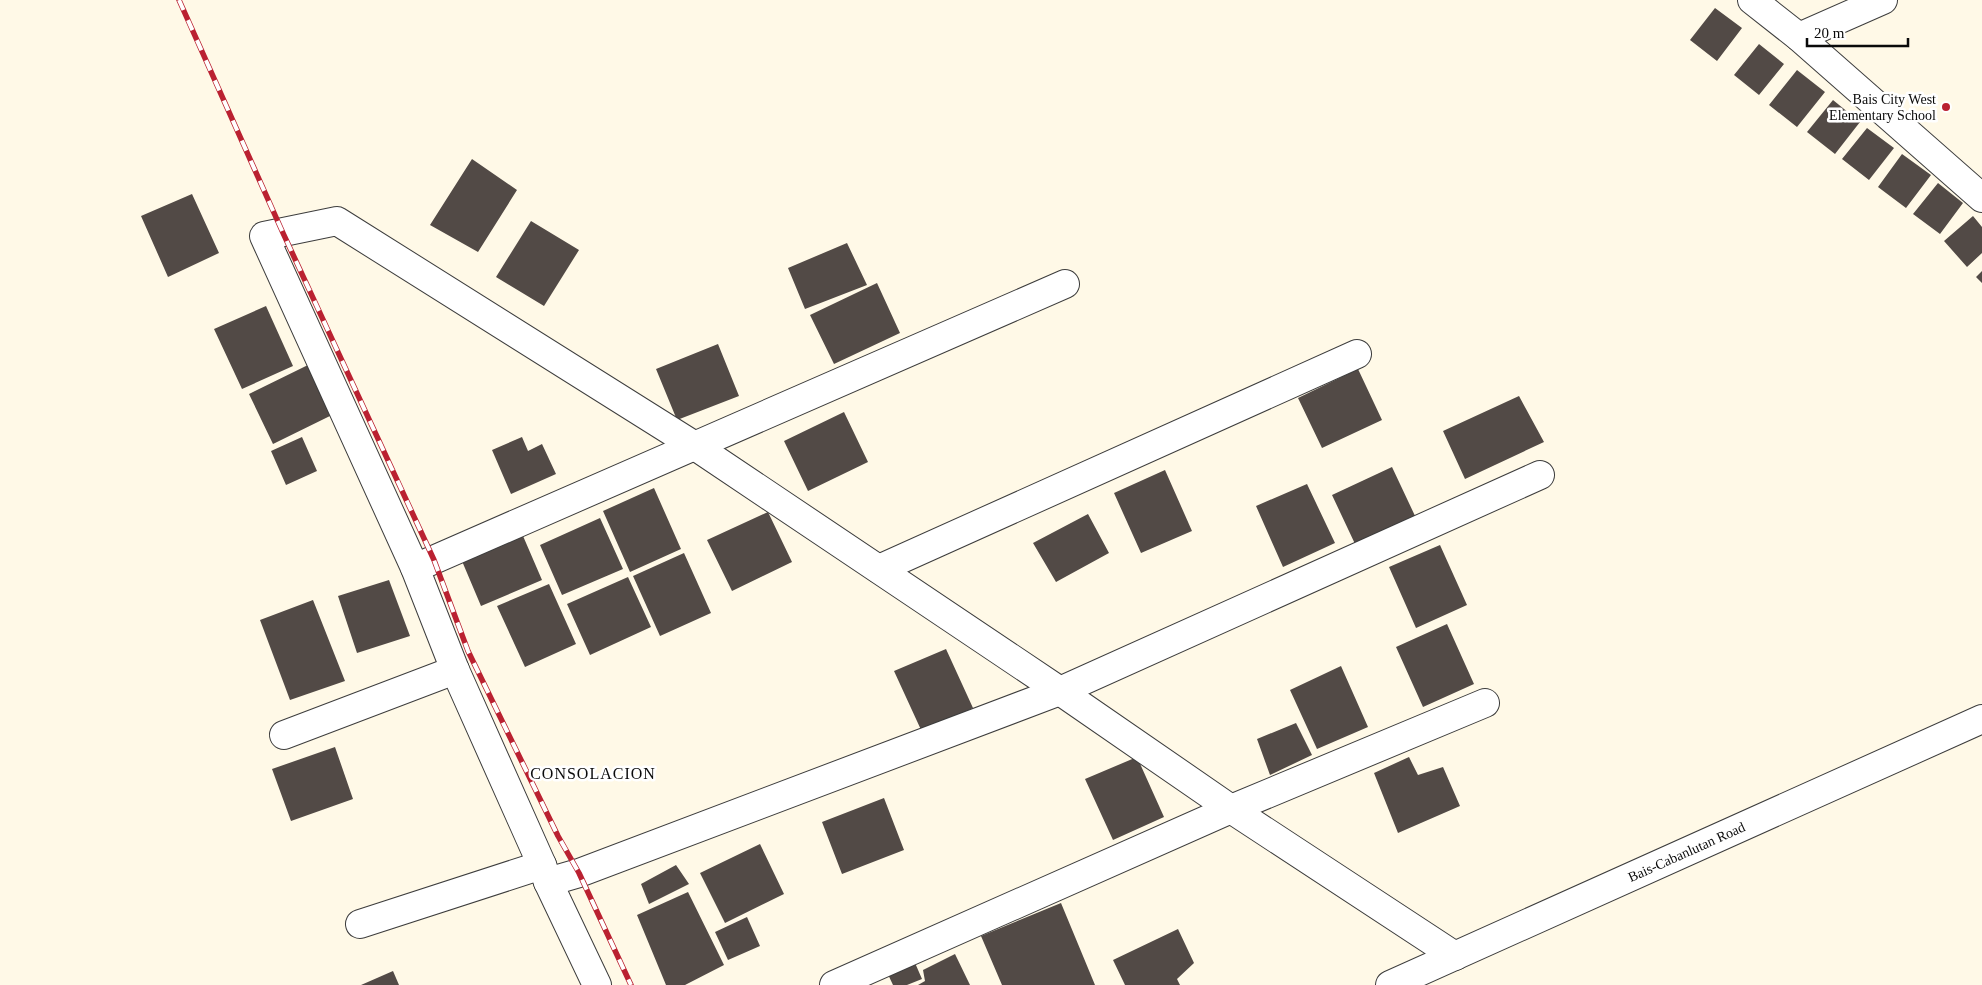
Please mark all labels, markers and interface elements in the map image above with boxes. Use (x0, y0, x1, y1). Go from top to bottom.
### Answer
scale bar (1807, 15, 1908, 47)
text: 20 m (1814, 25, 1845, 41)
place label: Bais City West Elementary School (1829, 92, 1936, 123)
marker: Bais City West Elementary School (1940, 101, 1952, 113)
district label: CONSOLACION (530, 765, 656, 782)
street label: Bais-Cabanlutan Road (1626, 820, 1747, 885)

